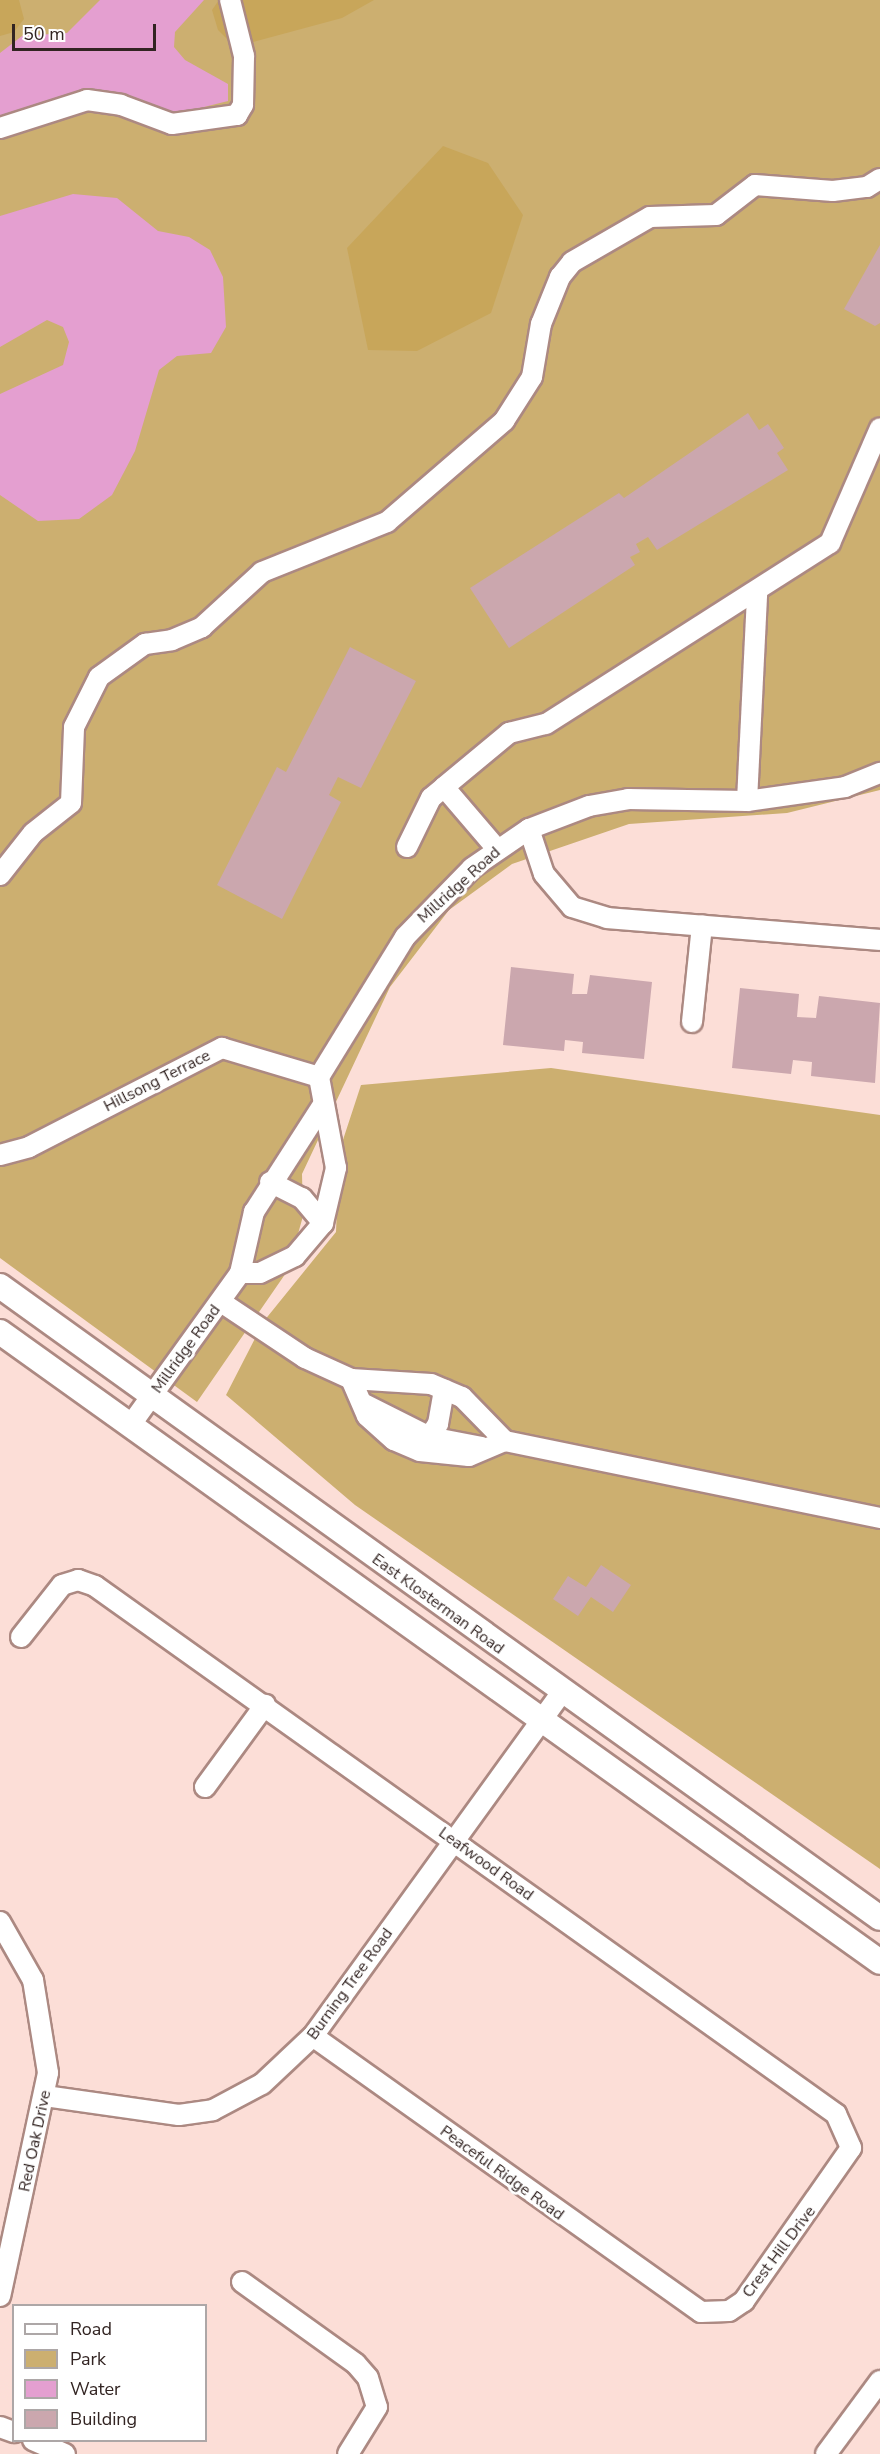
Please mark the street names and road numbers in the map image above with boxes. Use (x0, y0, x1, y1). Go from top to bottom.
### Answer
street label: Millridge Road (414, 843, 504, 927)
street label: Hillsong Terrace (101, 1046, 213, 1116)
street label: Millridge Road (147, 1301, 225, 1397)
street label: East Klosterman Road (368, 1550, 508, 1658)
street label: Leafwood Road (435, 1823, 537, 1905)
street label: Burning Tree Road (303, 1924, 397, 2044)
street label: Red Oak Drive (15, 2088, 55, 2194)
street label: Peaceful Ridge Road (436, 2122, 568, 2224)
street label: Crest Hill Drive (738, 2202, 820, 2302)

